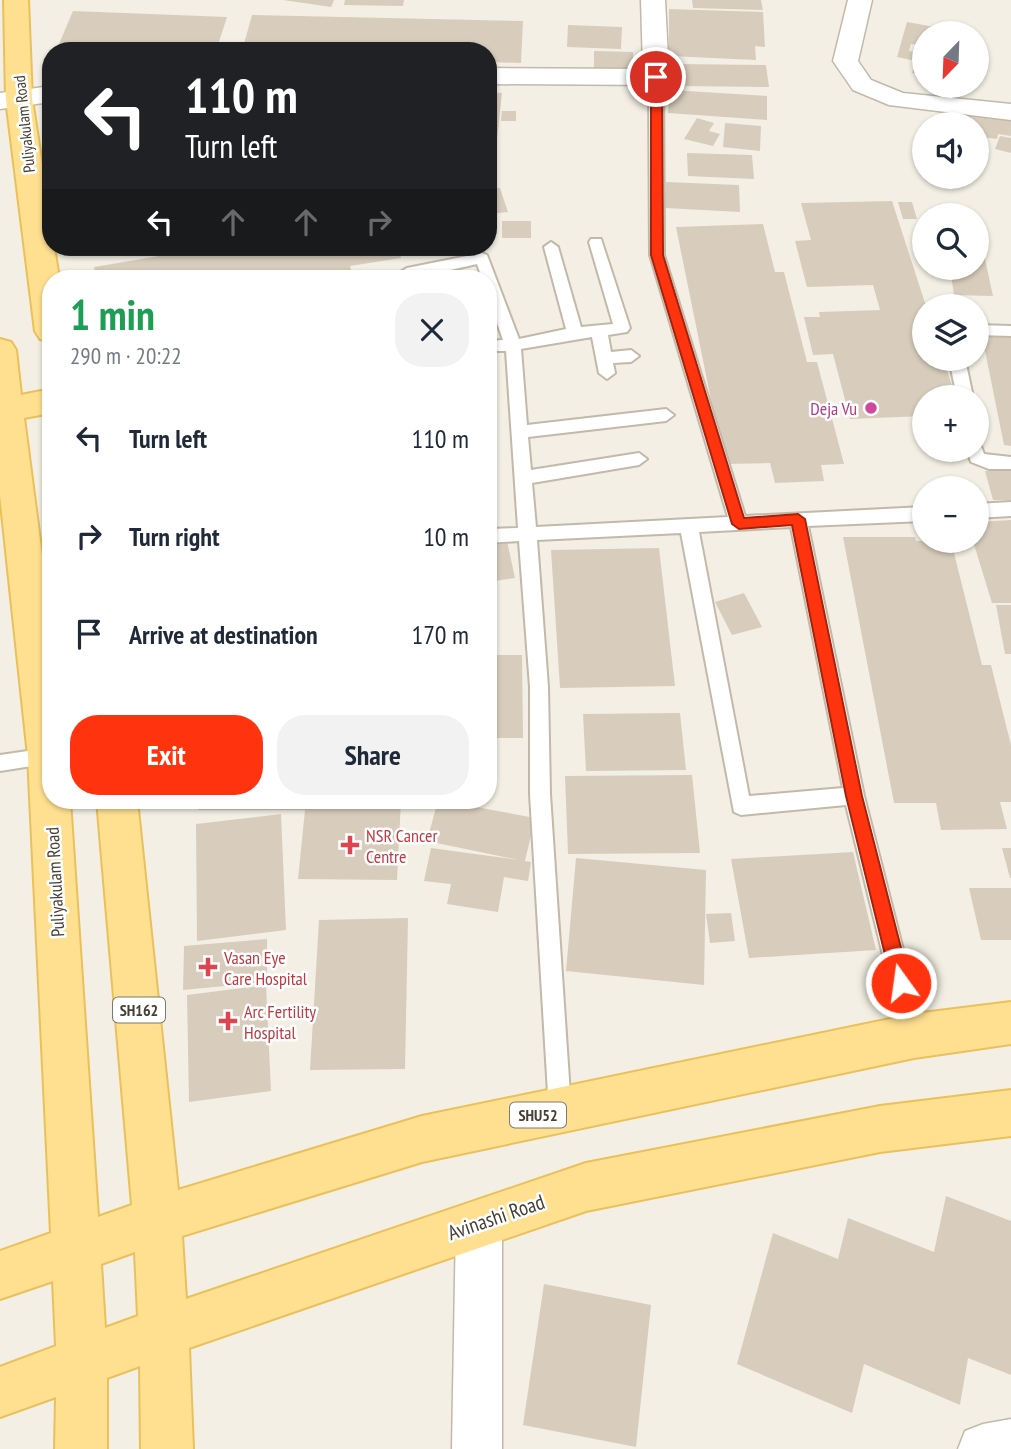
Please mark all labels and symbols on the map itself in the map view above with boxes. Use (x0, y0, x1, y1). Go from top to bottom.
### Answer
north arrow (912, 21, 989, 98)
pin (626, 47, 686, 107)
street label: Puliyakulam Road (9, 74, 39, 174)
place label: Deja Vu (810, 397, 857, 420)
marker: Deja Vu (863, 400, 879, 416)
place label: NSR Cancer Centre (366, 824, 437, 868)
street label: Puliyakulam Road (41, 826, 69, 938)
marker: NSR Cancer Centre (340, 835, 360, 855)
place label: Vasan Eye Care Hospital (223, 946, 308, 990)
position arrow (864, 946, 938, 1020)
marker: Vasan Eye Care Hospital (198, 957, 218, 977)
road number: SH162 (113, 998, 165, 1022)
place label: Arc Fertility Hospital (244, 1000, 316, 1044)
marker: Arc Fertility Hospital (218, 1011, 238, 1031)
road number: SHU52 (510, 1102, 566, 1128)
street label: Avinashi Road (444, 1188, 548, 1246)

